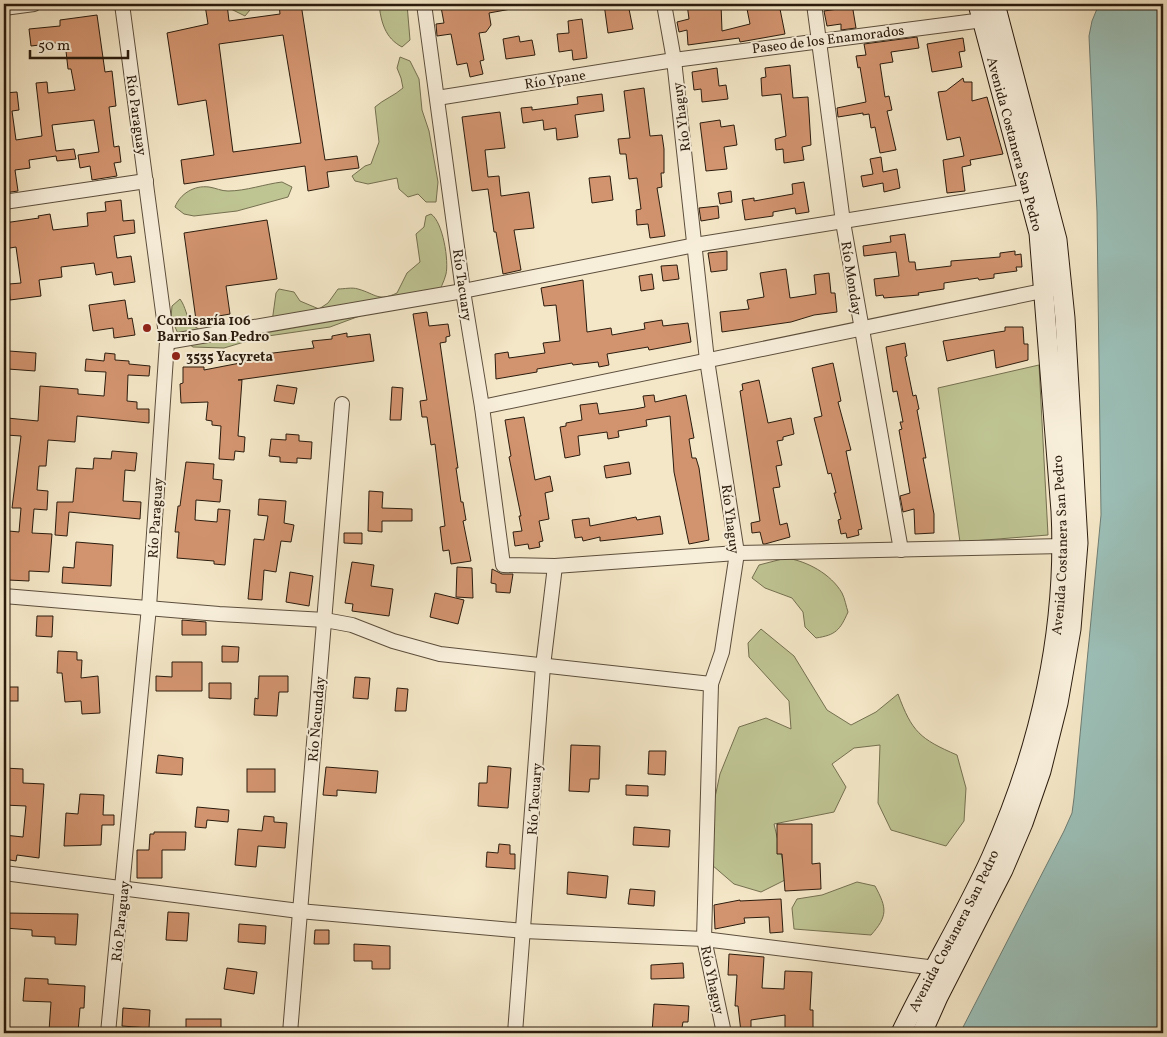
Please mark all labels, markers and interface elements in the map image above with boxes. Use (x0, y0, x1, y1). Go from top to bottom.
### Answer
street label: Paseo de los Enamorados (751, 22, 906, 59)
scale bar (30, 28, 128, 60)
text: 50 m (38, 36, 70, 57)
street label: Avenida Costanera San Pedro (981, 55, 1046, 234)
street label: Río Ypane (523, 66, 587, 95)
street label: Río Paraguay (120, 74, 151, 157)
street label: Río Yhaguy (669, 81, 696, 153)
street label: Río Monday (835, 240, 866, 317)
street label: Río Tacuary (447, 248, 476, 323)
place label: Comisaría 106 Barrio San Pedro (157, 312, 269, 347)
marker: Comisaría 106 Barrio San Pedro (141, 322, 153, 334)
place label: 3535 Yacyreta (186, 348, 273, 367)
marker: 3535 Yacyreta (170, 350, 182, 362)
street label: Avenida Costanera San Pedro (1048, 454, 1073, 636)
street label: Río Paraguay (144, 477, 169, 559)
street label: Río Yhaguy (716, 483, 743, 555)
street label: Río Ñacunday (304, 675, 331, 763)
street label: Río Tacuary (523, 762, 548, 836)
street label: Avenida Costanera San Pedro (905, 847, 1004, 1016)
street label: Río Paraguay (108, 879, 135, 963)
street label: Río Yhaguy (695, 944, 728, 1017)

